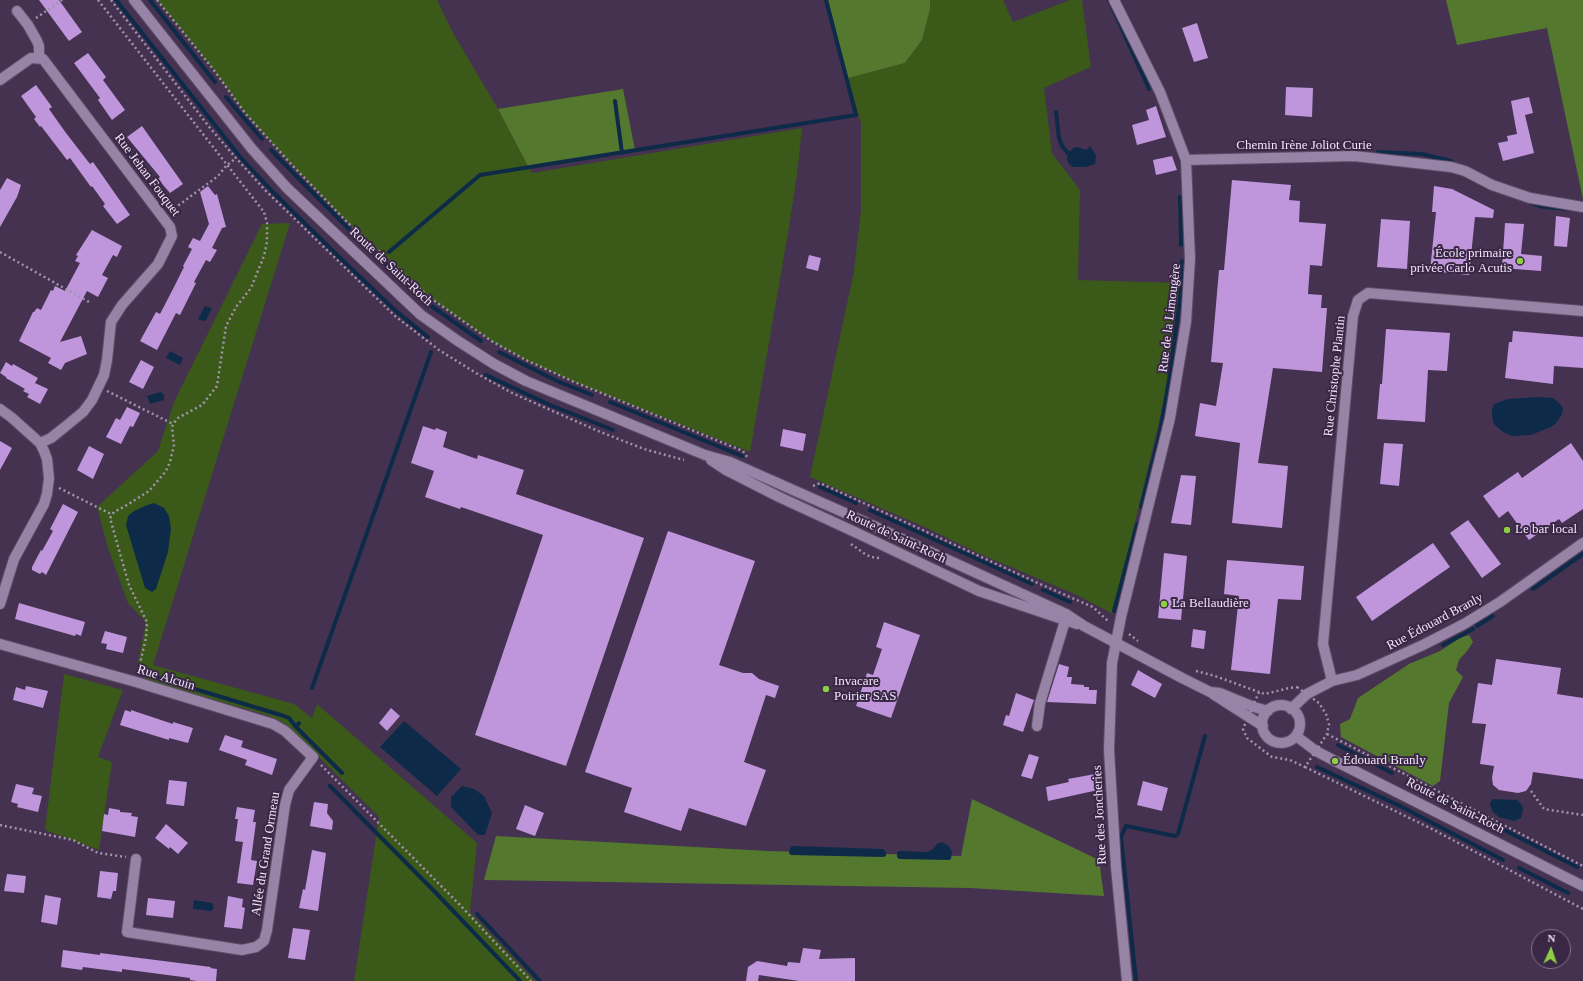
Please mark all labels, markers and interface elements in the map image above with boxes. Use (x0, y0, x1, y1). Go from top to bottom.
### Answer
street label: Rue Jehan Fouquet (111, 131, 183, 219)
street label: Chemin Irène Joliot Curie (1236, 138, 1372, 154)
street label: Route de Saint-Roch (346, 224, 436, 310)
place label: École primaire privée Carlo Acutis (1410, 246, 1512, 277)
marker: École primaire privée Carlo Acutis (1515, 256, 1525, 266)
street label: Rue de la Limougère (1156, 263, 1184, 373)
street label: Rue Christophe Plantin (1321, 315, 1349, 437)
street label: Route de Saint-Roch (844, 507, 948, 567)
place label: Le bar local (1515, 522, 1577, 538)
marker: Le bar local (1502, 525, 1512, 535)
street label: Rue Édouard Branly (1384, 590, 1486, 654)
place label: La Bellaudière (1172, 596, 1249, 612)
marker: La Bellaudière (1159, 599, 1169, 609)
street label: Rue Alcuin (135, 662, 197, 694)
place label: Invacare Poirier SAS (834, 674, 896, 705)
marker: Invacare Poirier SAS (821, 684, 831, 694)
place label: Édouard Branly (1343, 753, 1426, 769)
marker: Édouard Branly (1330, 756, 1340, 766)
street label: Rue des Joncheries (1090, 765, 1110, 865)
street label: Route de Saint-Roch (1403, 774, 1507, 838)
street label: Allée du Grand Ormeau (248, 791, 284, 917)
north arrow (1531, 929, 1571, 969)
text: N (1547, 932, 1556, 944)

